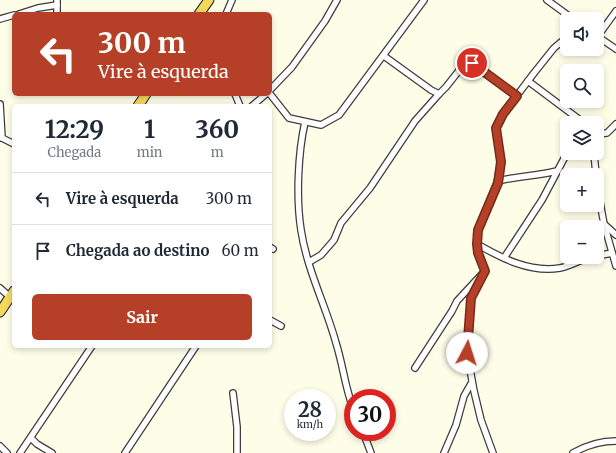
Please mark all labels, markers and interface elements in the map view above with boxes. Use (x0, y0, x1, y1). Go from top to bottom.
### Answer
map controls (560, 12, 604, 264)
button: sound (560, 12, 604, 56)
text: 300 m (98, 25, 186, 61)
icon: left (32, 28, 84, 80)
pin (455, 46, 489, 80)
icon: arrive (461, 52, 483, 74)
text: Vire à esquerda (98, 60, 229, 83)
button: search (560, 64, 604, 108)
text: 12:29 (45, 114, 104, 145)
text: 1 (144, 114, 155, 145)
text: 360 (195, 114, 239, 145)
button: layers (560, 116, 604, 160)
text: Chegada (48, 144, 101, 161)
text: min (137, 144, 163, 161)
text: m (211, 144, 224, 161)
button: + (560, 168, 604, 212)
icon: left (32, 188, 54, 210)
text: Vire à esquerda (66, 189, 179, 208)
text: 300 m (206, 189, 252, 208)
button: − (560, 220, 604, 264)
icon: arrive (32, 240, 54, 262)
text: Chegada ao destino (66, 241, 209, 260)
text: 60 m (221, 241, 259, 260)
button: Sair (32, 294, 252, 340)
position arrow (446, 332, 488, 374)
speed limit sign: 30 (344, 389, 396, 441)
text: 28 (298, 397, 322, 422)
text: km/h (297, 418, 323, 431)

